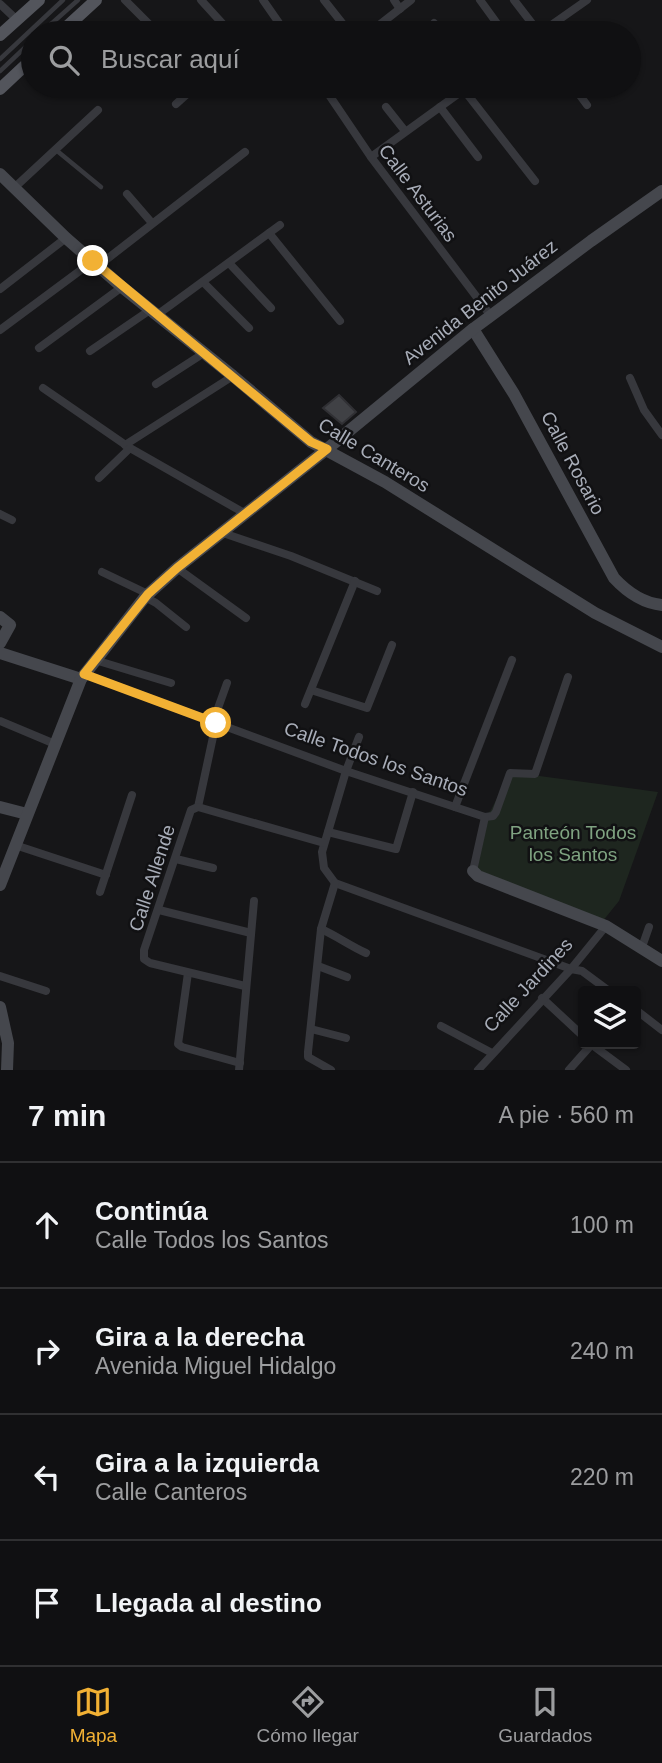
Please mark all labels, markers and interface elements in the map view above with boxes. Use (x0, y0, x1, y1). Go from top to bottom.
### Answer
search box (21, 21, 641, 98)
icon: search (45, 41, 83, 79)
text: Buscar aquí (101, 44, 240, 74)
street label: Calle Asturias (375, 140, 461, 246)
street label: Avenida Benito Juárez (399, 235, 561, 369)
route end (77, 245, 108, 276)
street label: Calle Rosario (537, 408, 609, 518)
street label: Calle Canteros (315, 414, 433, 496)
route start (200, 707, 231, 738)
street label: Calle Todos los Santos (281, 718, 471, 800)
street label: Calle Allende (125, 822, 179, 934)
park label: Panteón Todos los Santos (510, 822, 636, 865)
street label: Calle Jardines (479, 934, 577, 1036)
map controls (578, 986, 641, 1049)
button: layers (578, 986, 641, 1049)
text: 7 min (28, 1099, 106, 1132)
text: A pie · 560 m (498, 1102, 634, 1128)
text: Continúa (95, 1196, 208, 1226)
icon: ahead (28, 1206, 66, 1244)
text: 100 m (570, 1212, 634, 1238)
text: Calle Todos los Santos (95, 1227, 329, 1253)
text: Gira a la derecha (95, 1322, 305, 1352)
icon: right (28, 1332, 66, 1370)
text: 240 m (570, 1338, 634, 1364)
text: Avenida Miguel Hidalgo (95, 1353, 336, 1379)
text: Gira a la izquierda (95, 1448, 319, 1478)
icon: left (28, 1458, 66, 1496)
text: 220 m (570, 1464, 634, 1490)
text: Calle Canteros (95, 1479, 247, 1505)
icon: arrive (28, 1584, 66, 1622)
text: Llegada al destino (95, 1588, 322, 1618)
tab: Mapa (70, 1683, 117, 1747)
tab: Cómo llegar (257, 1683, 359, 1747)
tab: Guardados (498, 1683, 592, 1747)

